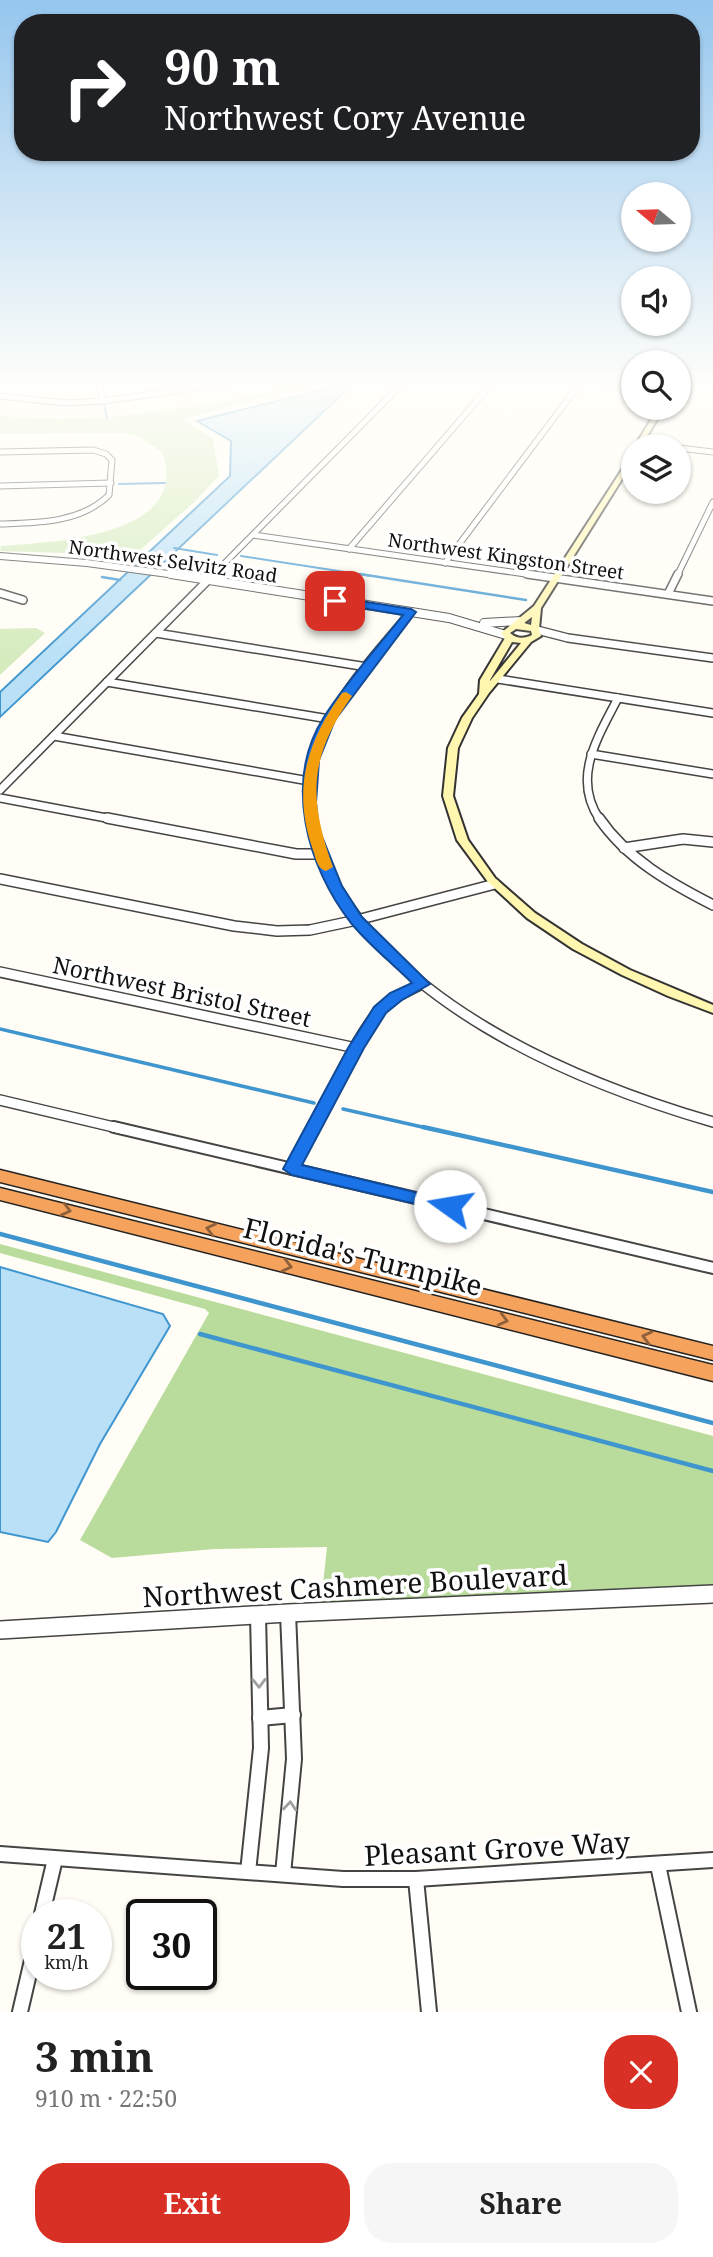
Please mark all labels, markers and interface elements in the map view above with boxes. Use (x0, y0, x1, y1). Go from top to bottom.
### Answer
text: 90 m (164, 33, 280, 99)
icon: right (49, 42, 140, 133)
text: Northwest Cory Avenue (164, 96, 526, 139)
north arrow (621, 182, 691, 252)
map controls (621, 182, 691, 504)
button: sound (621, 266, 691, 336)
button: search (621, 350, 691, 420)
button: layers (621, 434, 691, 504)
street label: Northwest Kingston Street (386, 527, 626, 585)
street label: Northwest Selvitz Road (67, 533, 279, 589)
pin (305, 571, 365, 631)
icon: arrive (316, 582, 354, 620)
street label: Northwest Bristol Street (50, 948, 314, 1034)
position arrow (413, 1169, 487, 1243)
one-way arrow (60, 1202, 72, 1216)
street label: Florida's Turnpike (240, 1208, 486, 1304)
one-way arrow (206, 1223, 218, 1237)
one-way arrow (281, 1258, 293, 1272)
one-way arrow (497, 1312, 509, 1326)
one-way arrow (641, 1331, 653, 1345)
street label: Northwest Cashmere Boulevard (141, 1555, 569, 1615)
one-way arrow (252, 1678, 267, 1689)
one-way arrow (282, 1801, 297, 1812)
street label: Pleasant Grove Way (363, 1822, 631, 1874)
speed limit sign: 30 (126, 1899, 217, 1990)
text: 21 (47, 1912, 86, 1959)
text: km/h (44, 1950, 89, 1974)
text: 3 min (35, 2027, 154, 2084)
button: close (604, 2035, 678, 2109)
text: 910 m · 22:50 (35, 2082, 177, 2114)
button: Exit (35, 2163, 350, 2243)
button: Share (364, 2163, 678, 2243)

